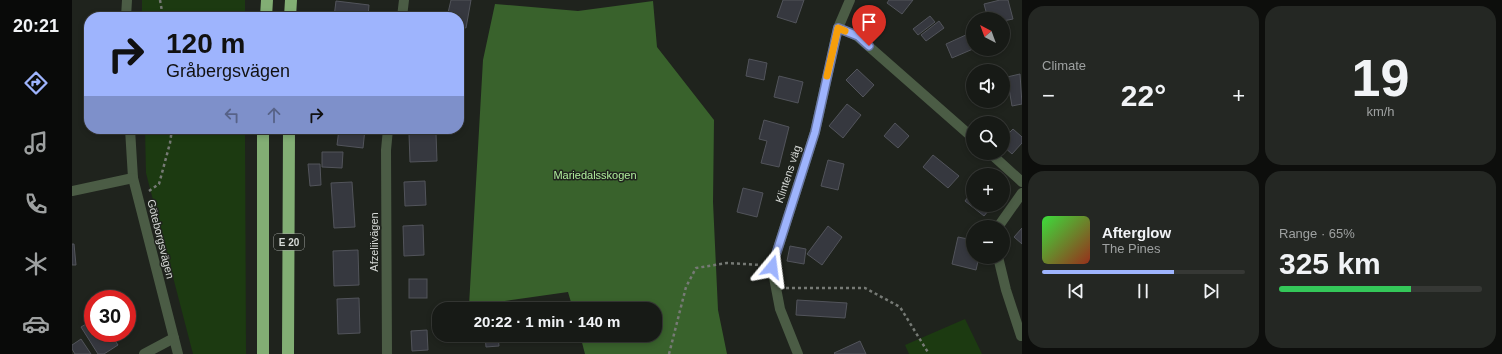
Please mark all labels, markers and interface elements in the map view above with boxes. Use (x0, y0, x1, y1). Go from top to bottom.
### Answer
pin (852, 5, 886, 46)
icon: arrive (858, 11, 880, 33)
north arrow (966, 12, 1010, 56)
map controls (966, 12, 1010, 264)
text: 20:21 (13, 16, 59, 36)
icon: right (100, 28, 152, 80)
text: 120 m (166, 28, 245, 59)
text: 19 (1352, 49, 1409, 107)
text: Climate (1042, 58, 1086, 73)
text: Gråbergsvägen (166, 61, 290, 81)
button: sound (966, 64, 1010, 108)
icon: directions (22, 69, 50, 97)
text: 22° (1121, 79, 1166, 112)
text: − (1042, 83, 1055, 108)
text: + (1232, 83, 1245, 108)
icon: left (221, 104, 243, 126)
icon: ahead (263, 104, 285, 126)
icon: right (305, 104, 327, 126)
text: km/h (1366, 104, 1395, 119)
button: search (966, 116, 1010, 160)
icon: music (22, 129, 50, 157)
street label: Klintens väg (773, 144, 803, 204)
button: + (966, 168, 1010, 212)
park label: Mariedalsskogen (553, 169, 637, 181)
icon: phone (22, 190, 50, 218)
street label: Göteborgsvägen (145, 198, 177, 280)
street label: Afzeliivägen (368, 212, 380, 272)
button: − (966, 220, 1010, 264)
text: Afterglow (1102, 224, 1171, 241)
text: Range · 65% (1279, 226, 1355, 241)
road number: E 20 (274, 234, 304, 250)
text: The Pines (1102, 241, 1161, 256)
position arrow (751, 246, 793, 288)
text: 325 km (1279, 247, 1381, 280)
icon: climate (22, 250, 50, 278)
icon: previous (1065, 280, 1087, 302)
icon: pause (1132, 280, 1154, 302)
icon: next (1200, 280, 1222, 302)
speed limit sign: 30 (84, 290, 136, 342)
icon: car (22, 310, 50, 338)
text: 20:22 · 1 min · 140 m (474, 313, 620, 330)

